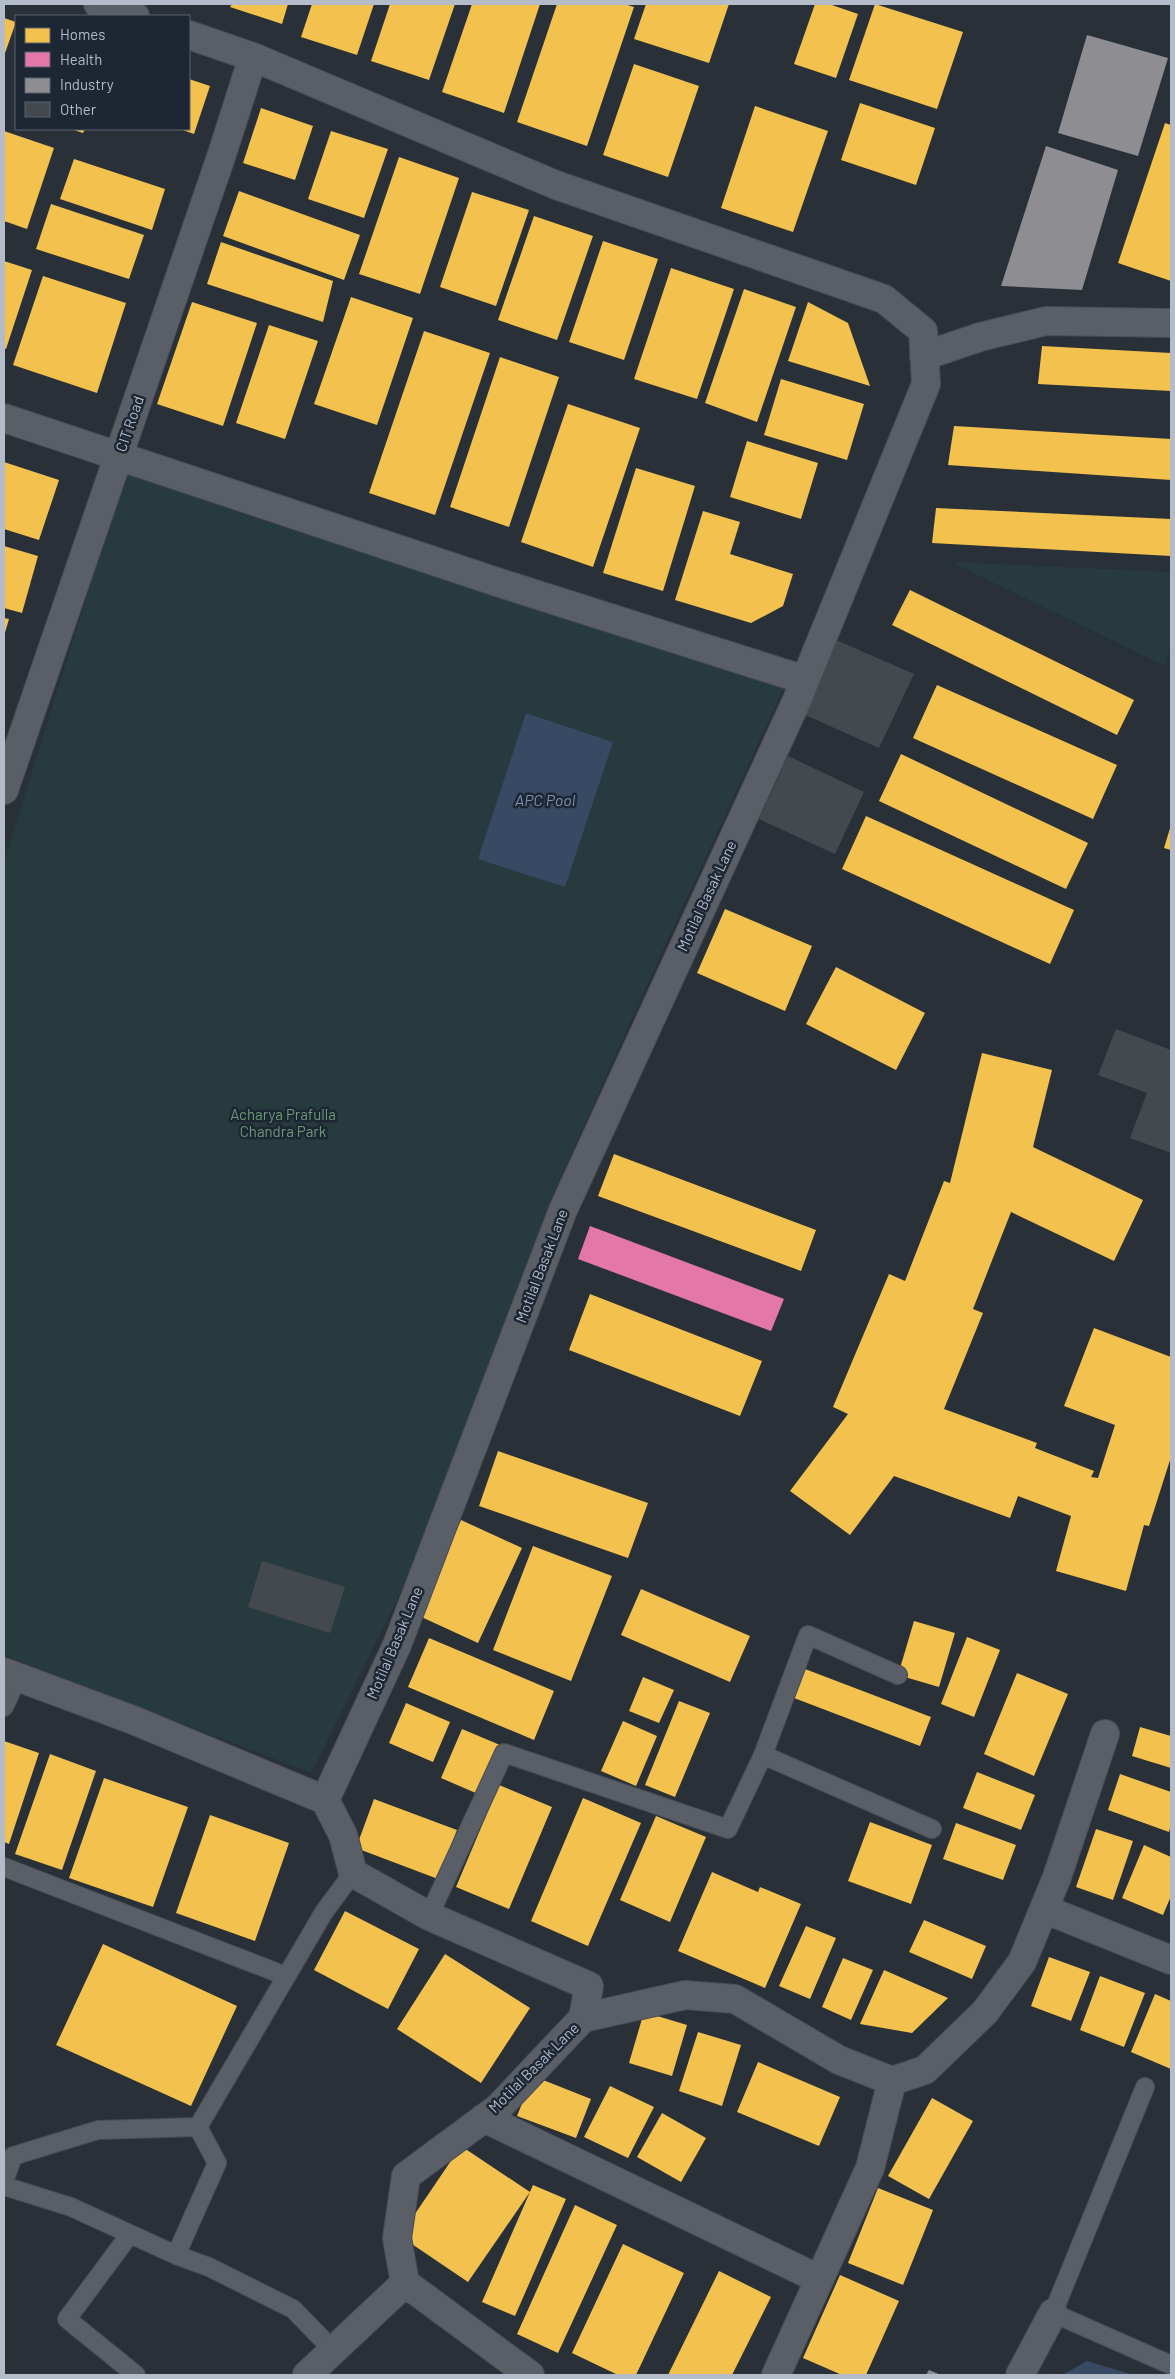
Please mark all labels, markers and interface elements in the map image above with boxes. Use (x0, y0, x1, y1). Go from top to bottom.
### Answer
legend (15, 15, 190, 130)
text: Homes (60, 25, 105, 43)
text: Health (60, 50, 102, 68)
text: Industry (60, 75, 114, 93)
text: Other (60, 100, 97, 118)
street label: CIT Road (111, 393, 147, 454)
water label: APC Pool (515, 790, 576, 809)
street label: Motilal Basak Lane (673, 837, 740, 954)
park label: Acharya Prafulla Chandra Park (230, 1105, 336, 1140)
street label: Motilal Basak Lane (511, 1206, 571, 1325)
street label: Motilal Basak Lane (362, 1584, 426, 1701)
street label: Motilal Basak Lane (484, 2018, 582, 2116)

